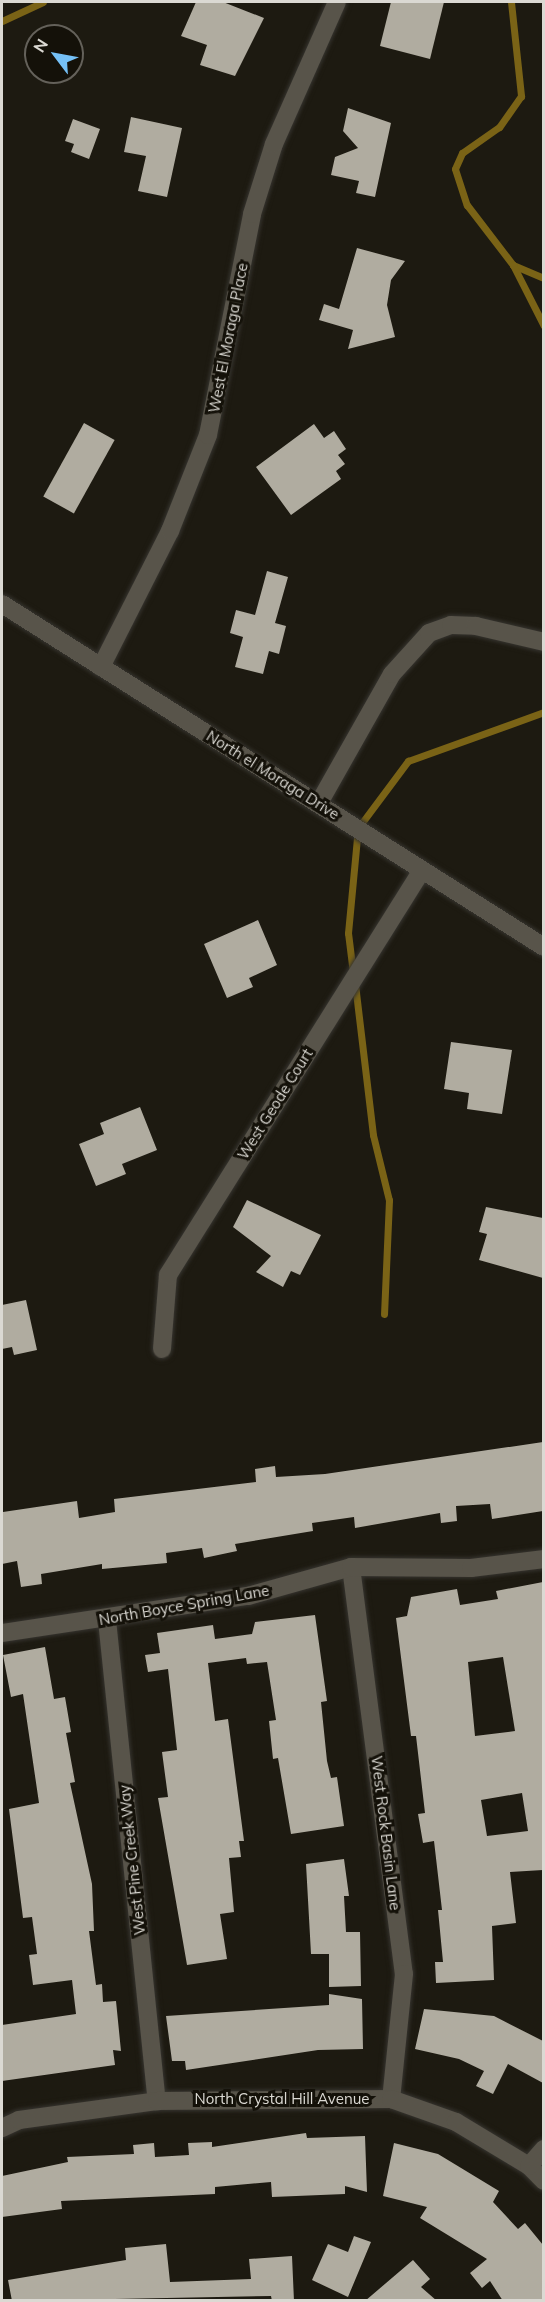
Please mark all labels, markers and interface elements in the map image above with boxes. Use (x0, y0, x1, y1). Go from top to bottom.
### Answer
north arrow (24, 24, 84, 84)
text: N (29, 35, 52, 56)
street label: West El Moraga Place (205, 262, 251, 414)
street label: North el Moraga Drive (203, 727, 343, 823)
street label: West Geode Court (234, 1045, 316, 1163)
street label: North Boyce Spring Lane (97, 1581, 271, 1629)
street label: West Rock Basin Lane (368, 1755, 404, 1911)
street label: West Pine Creek Way (115, 1784, 149, 1936)
street label: North Crystal Hill Avenue (195, 2090, 369, 2108)

